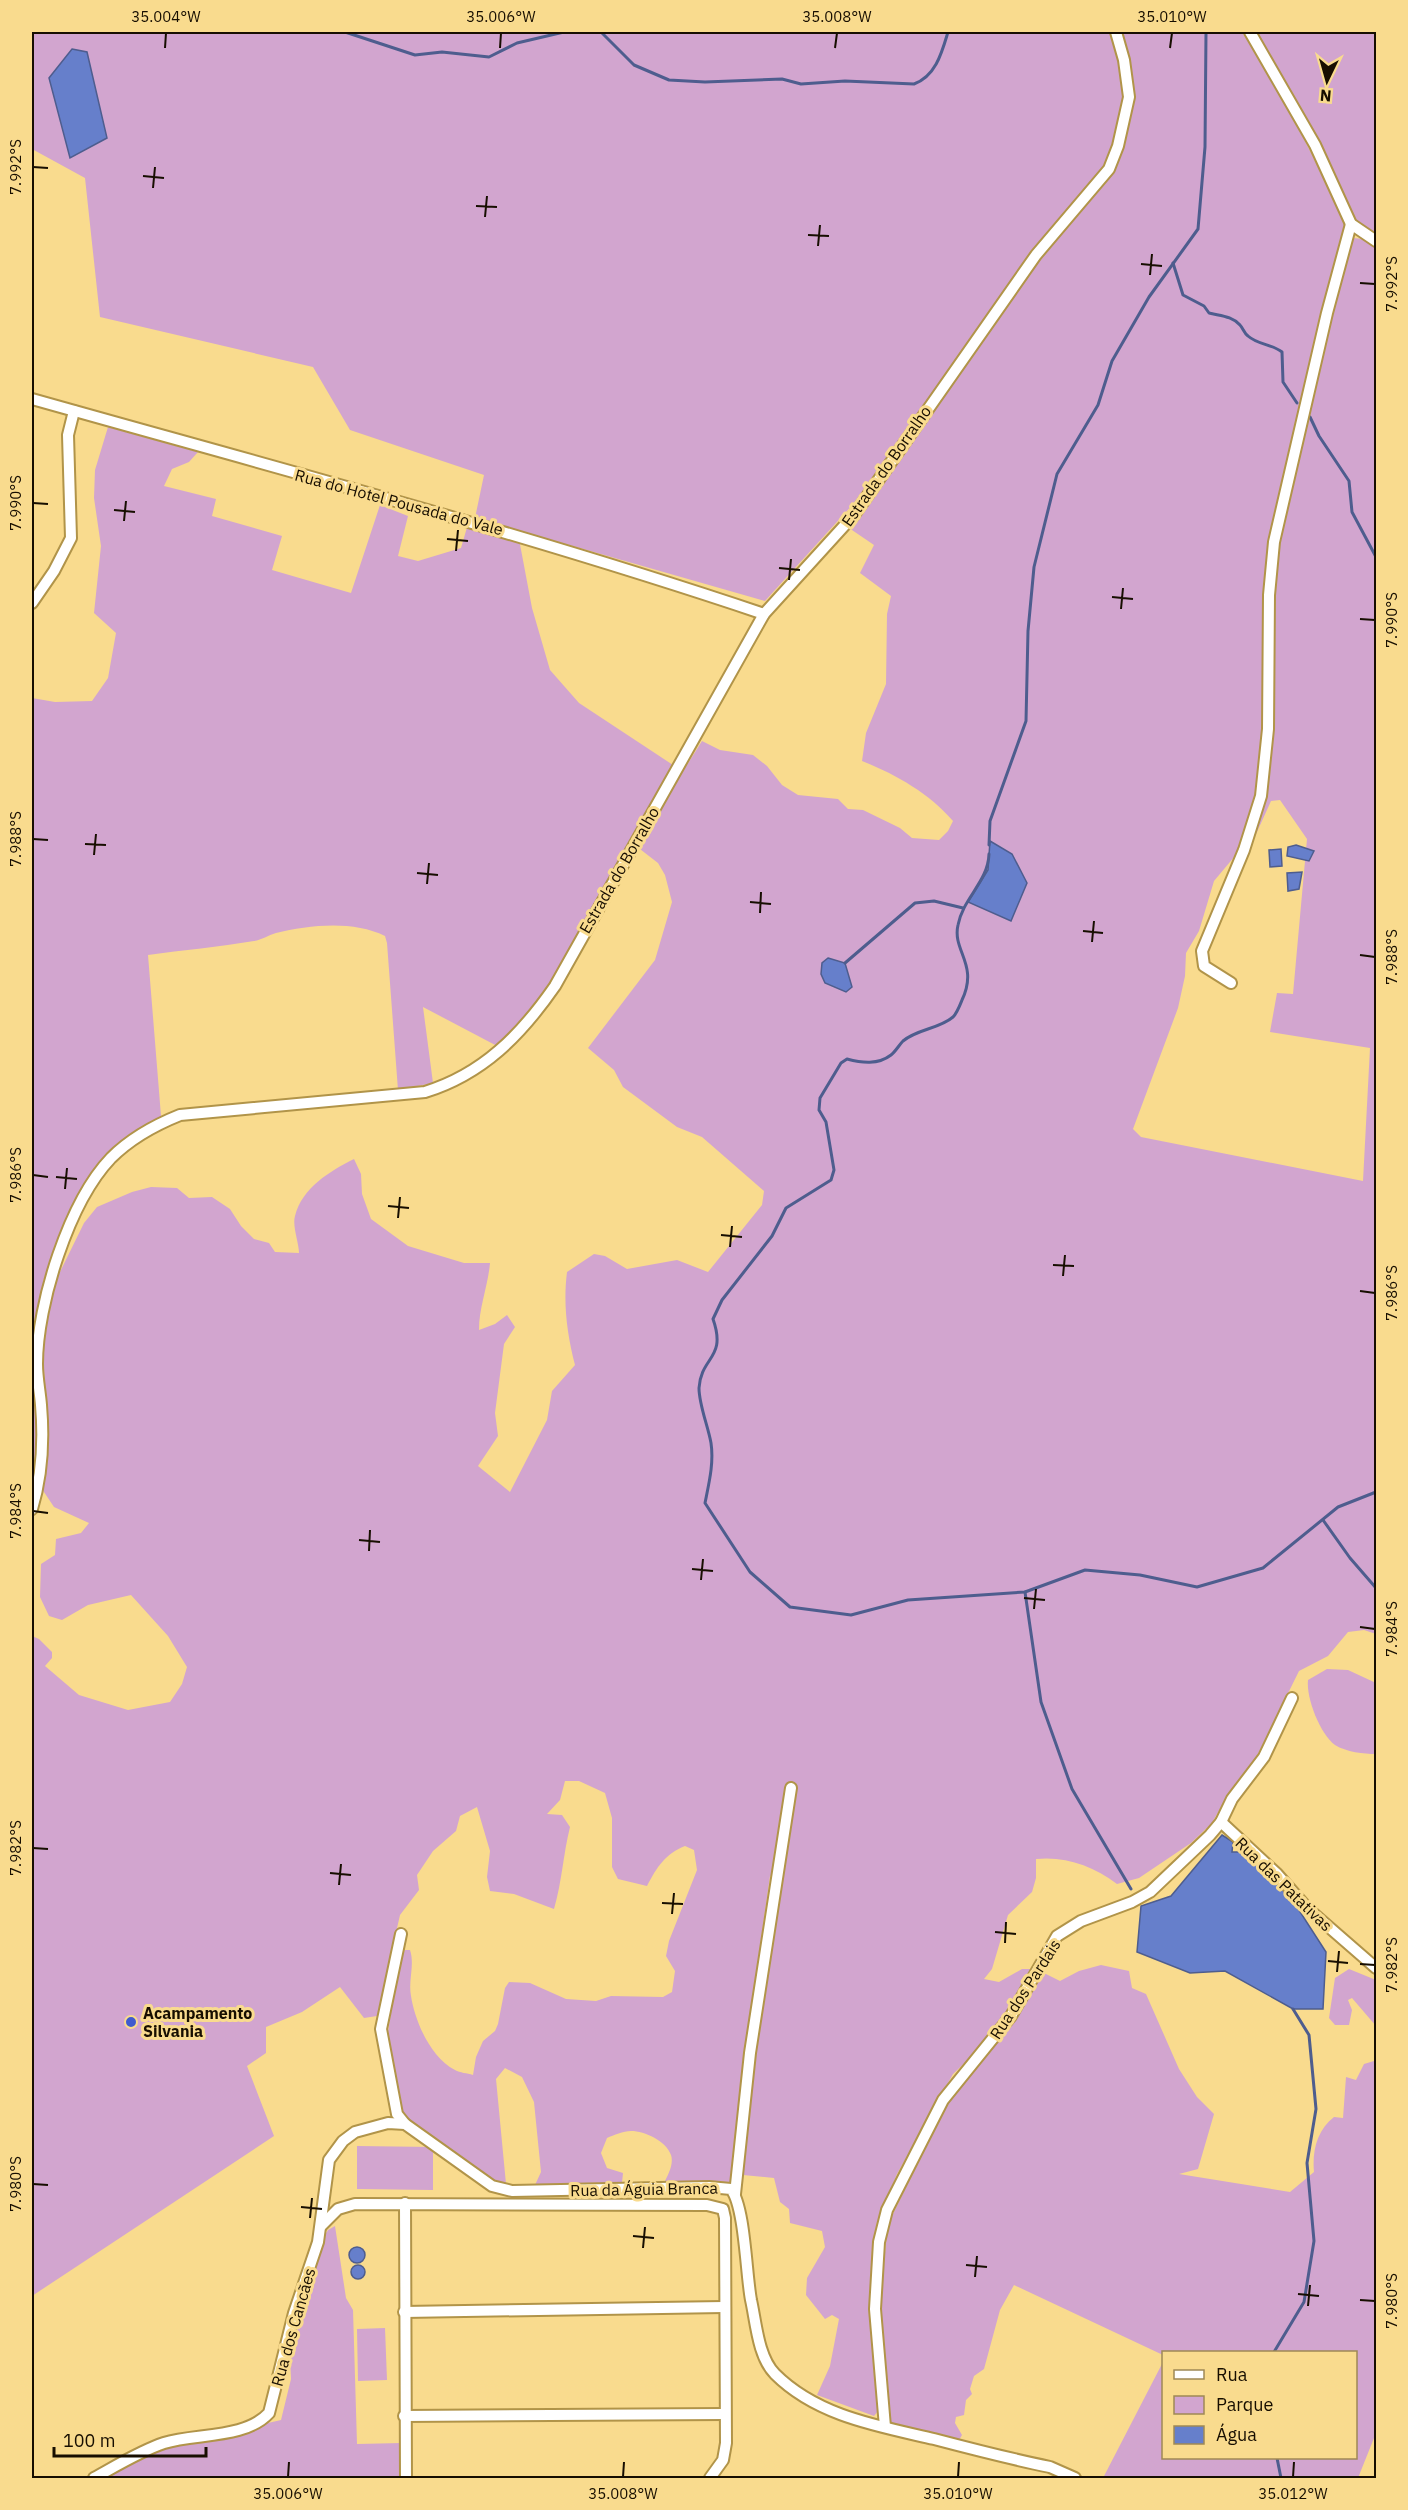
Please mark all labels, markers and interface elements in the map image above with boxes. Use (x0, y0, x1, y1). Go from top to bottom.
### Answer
text: 35.004°W (131, 7, 201, 26)
text: 35.006°W (466, 7, 536, 26)
text: 35.008°W (802, 7, 872, 26)
text: 35.010°W (1137, 7, 1207, 26)
north arrow (1297, 51, 1357, 111)
text: N (1319, 85, 1332, 106)
text: 7.992°S (6, 139, 25, 195)
text: 7.992°S (1382, 256, 1401, 312)
street label: Estrada do Borralho (837, 402, 935, 530)
street label: Rua do Hotel Pousada do Vale (293, 465, 505, 540)
text: 7.990°S (6, 475, 25, 531)
text: 7.990°S (1382, 592, 1401, 648)
street label: Estrada do Borralho (575, 803, 663, 937)
text: 7.988°S (6, 811, 25, 867)
text: 7.988°S (1382, 929, 1401, 985)
text: 7.986°S (6, 1147, 25, 1203)
text: 7.986°S (1382, 1265, 1401, 1321)
text: 7.984°S (6, 1483, 25, 1539)
text: 7.984°S (1382, 1601, 1401, 1657)
text: 7.982°S (6, 1820, 25, 1876)
street label: Rua das Patativas (1231, 1833, 1337, 1935)
street label: Rua dos Pardais (985, 1935, 1065, 2043)
text: 7.982°S (1382, 1937, 1401, 1993)
place label: Acampamento Silvania (143, 2003, 252, 2041)
marker: Acampamento Silvania (124, 2015, 138, 2029)
text: 7.980°S (6, 2156, 25, 2212)
street label: Rua da Águia Branca (570, 2177, 719, 2200)
street label: Rua dos Cancães (267, 2266, 319, 2388)
text: 7.980°S (1382, 2273, 1401, 2329)
legend (1162, 2351, 1357, 2459)
text: Rua (1216, 2363, 1248, 2386)
text: Parque (1216, 2393, 1274, 2416)
scale bar (54, 2420, 206, 2458)
text: Água (1216, 2423, 1257, 2446)
text: 100 m (63, 2429, 115, 2452)
text: 35.006°W (253, 2484, 323, 2503)
text: 35.008°W (588, 2484, 658, 2503)
text: 35.010°W (923, 2484, 993, 2503)
text: 35.012°W (1258, 2484, 1328, 2503)

